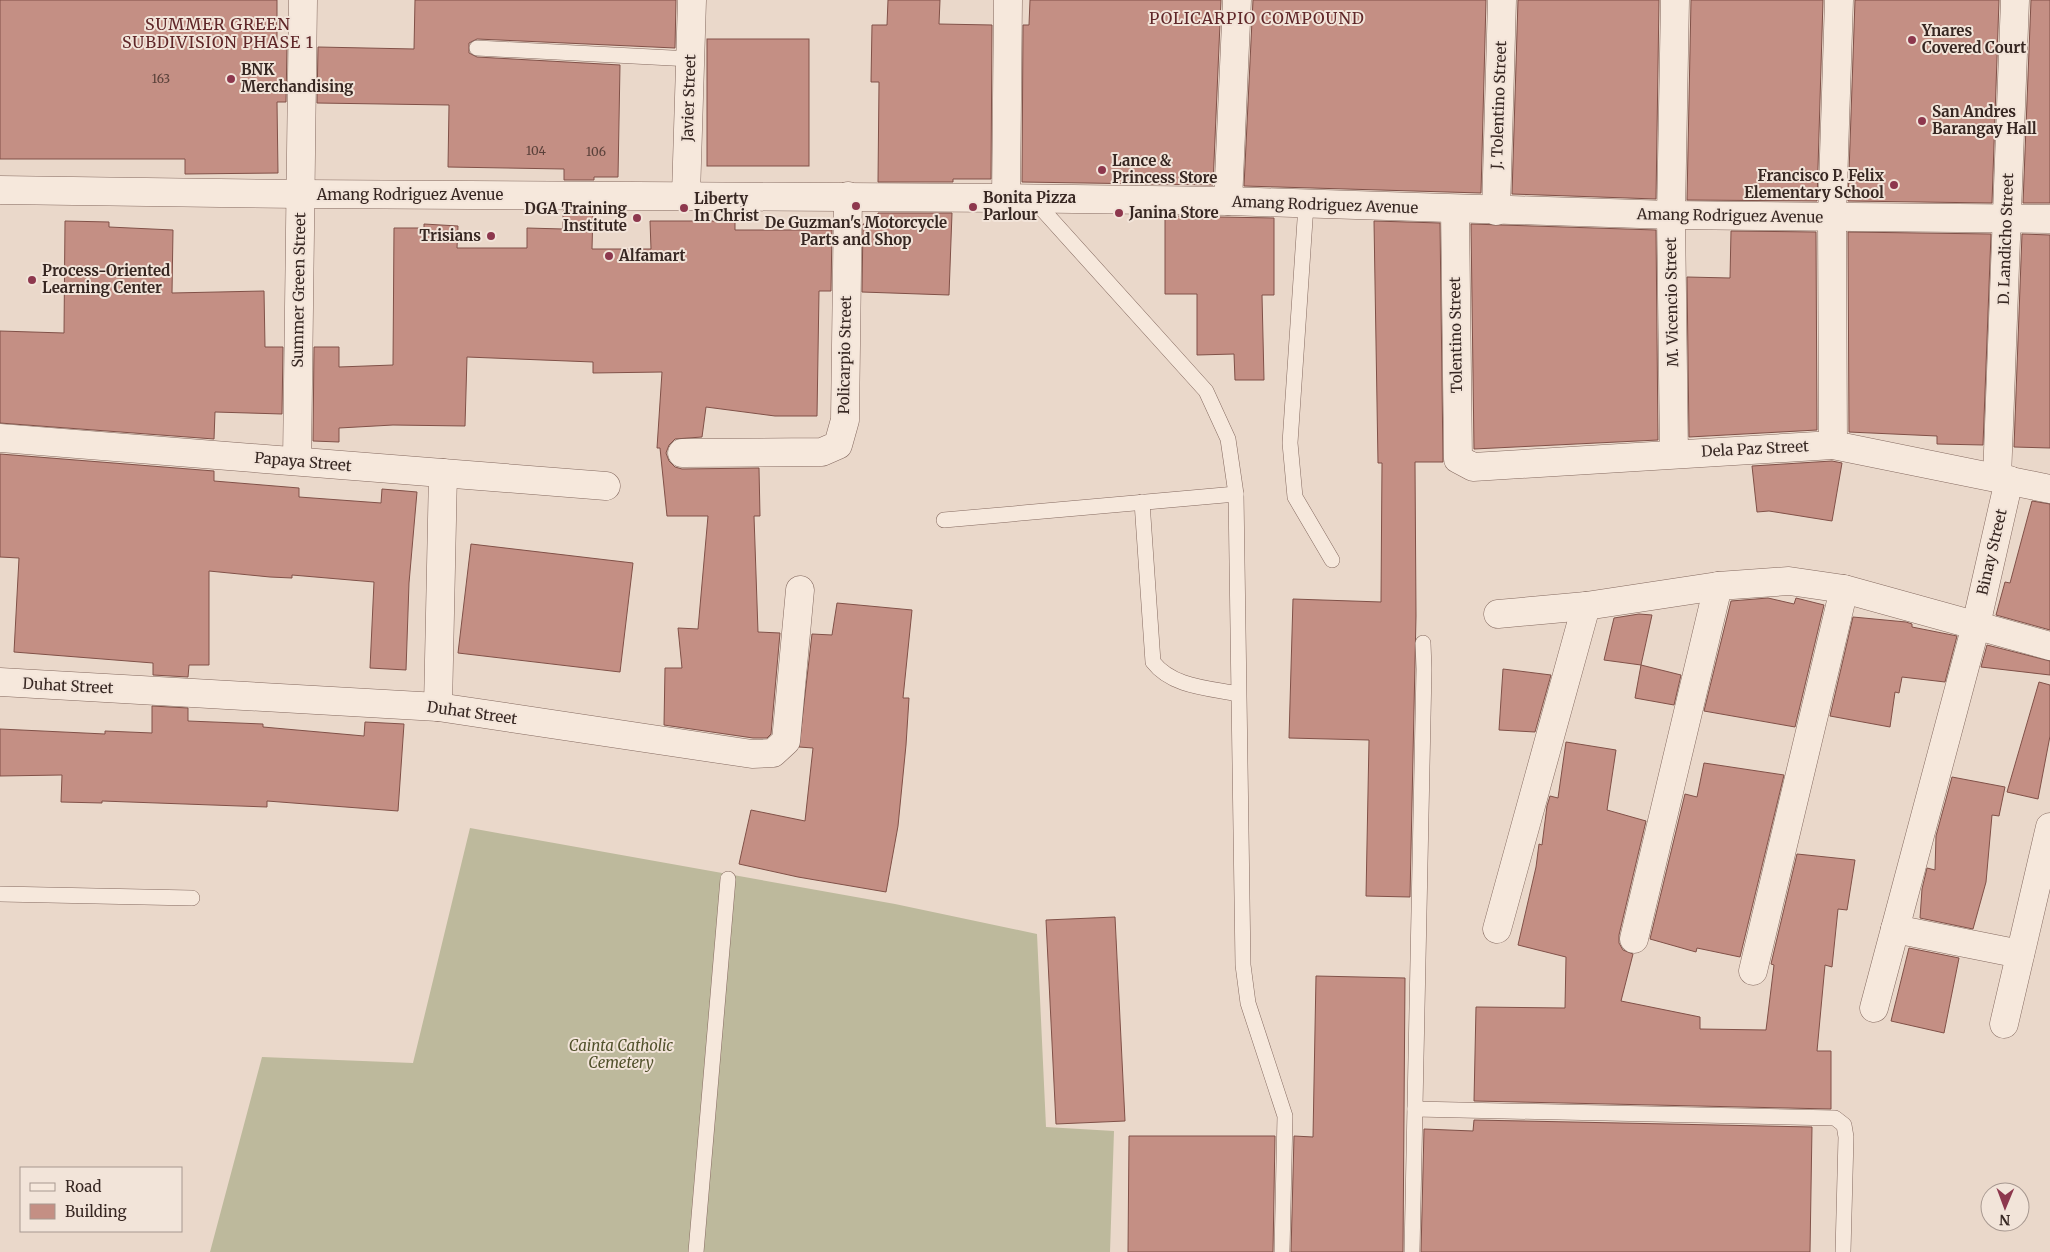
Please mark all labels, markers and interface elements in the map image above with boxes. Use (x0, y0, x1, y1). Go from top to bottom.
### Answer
district label: POLICARPIO COMPOUND (1149, 8, 1365, 28)
district label: SUMMER GREEN SUBDIVISION PHASE 1 (122, 14, 314, 52)
place label: Ynares Covered Court (1921, 21, 2026, 57)
marker: Ynares Covered Court (1906, 34, 1918, 46)
street label: J. Tolentino Street (1487, 40, 1510, 171)
street label: Javier Street (677, 54, 700, 143)
place label: BNK Merchandising (241, 60, 354, 96)
house number: 163 (152, 71, 170, 86)
marker: BNK Merchandising (225, 73, 237, 85)
place label: San Andres Barangay Hall (1932, 102, 2037, 138)
marker: San Andres Barangay Hall (1916, 115, 1928, 127)
house number: 104 (526, 143, 547, 158)
house number: 106 (586, 144, 606, 159)
place label: Lance & Princess Store (1112, 151, 1217, 187)
marker: Lance & Princess Store (1096, 164, 1108, 176)
place label: Francisco P. Felix Elementary School (1744, 166, 1885, 202)
street label: D. Landicho Street (1994, 173, 2017, 305)
marker: Francisco P. Felix Elementary School (1888, 179, 1900, 191)
street label: Amang Rodriguez Avenue (316, 185, 503, 204)
place label: Bonita Pizza Parlour (983, 188, 1077, 224)
place label: Liberty In Christ (694, 189, 759, 225)
street label: Amang Rodriguez Avenue (1230, 192, 1419, 217)
place label: DGA Training Institute (524, 199, 628, 235)
marker: De Guzman's Motorcycle Parts and Shop (850, 200, 862, 212)
marker: Bonita Pizza Parlour (967, 201, 979, 213)
marker: Liberty In Christ (678, 202, 690, 214)
place label: Janina Store (1128, 203, 1219, 222)
street label: Amang Rodriguez Avenue (1636, 204, 1824, 227)
marker: Janina Store (1113, 207, 1125, 219)
street label: Summer Green Street (288, 212, 309, 368)
marker: DGA Training Institute (631, 212, 643, 224)
place label: De Guzman's Motorcycle Parts and Shop (765, 213, 947, 249)
place label: Trisians (419, 226, 481, 245)
marker: Trisians (485, 230, 497, 242)
street label: M. Vicencio Street (1661, 237, 1682, 367)
place label: Alfamart (618, 246, 685, 265)
marker: Alfamart (603, 250, 615, 262)
place label: Process-Oriented Learning Center (42, 261, 170, 297)
marker: Process-Oriented Learning Center (26, 274, 38, 286)
street label: Tolentino Street (1445, 276, 1466, 394)
street label: Policarpio Street (834, 295, 855, 415)
street label: Dela Paz Street (1701, 436, 1809, 461)
street label: Papaya Street (254, 448, 353, 475)
street label: Binay Street (1972, 507, 2011, 597)
street label: Duhat Street (22, 674, 114, 697)
street label: Duhat Street (426, 697, 519, 728)
park label: Cainta Catholic Cemetery (569, 1036, 673, 1072)
legend (20, 1167, 182, 1232)
text: Road (65, 1177, 101, 1196)
north arrow (1980, 1182, 2030, 1232)
text: Building (65, 1202, 127, 1221)
text: N (1999, 1211, 2010, 1229)

